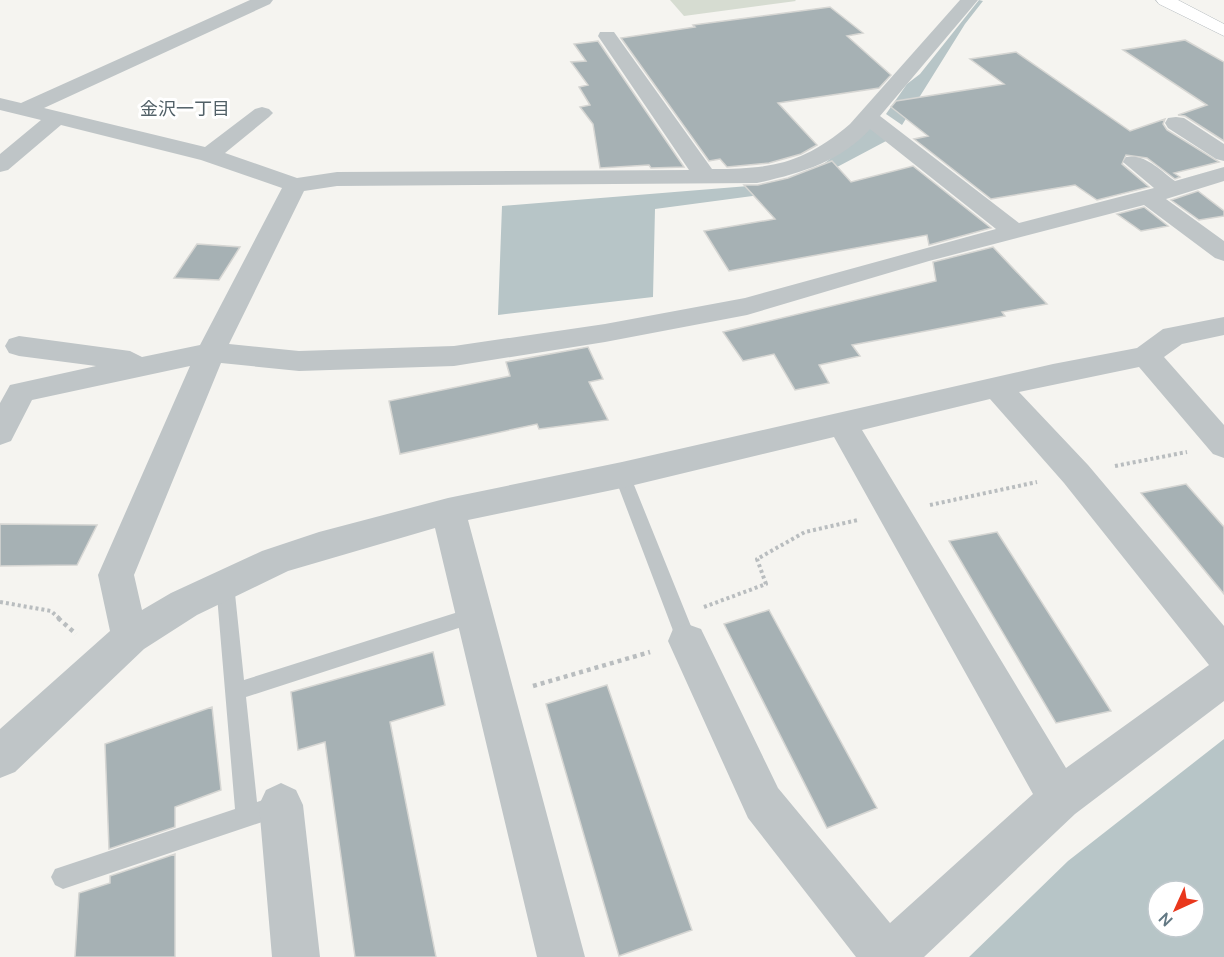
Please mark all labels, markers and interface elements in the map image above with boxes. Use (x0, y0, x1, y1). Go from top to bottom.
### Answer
district label: 金沢一丁目 (140, 96, 230, 120)
north arrow (1146, 879, 1206, 939)
text: N (1154, 908, 1177, 931)

